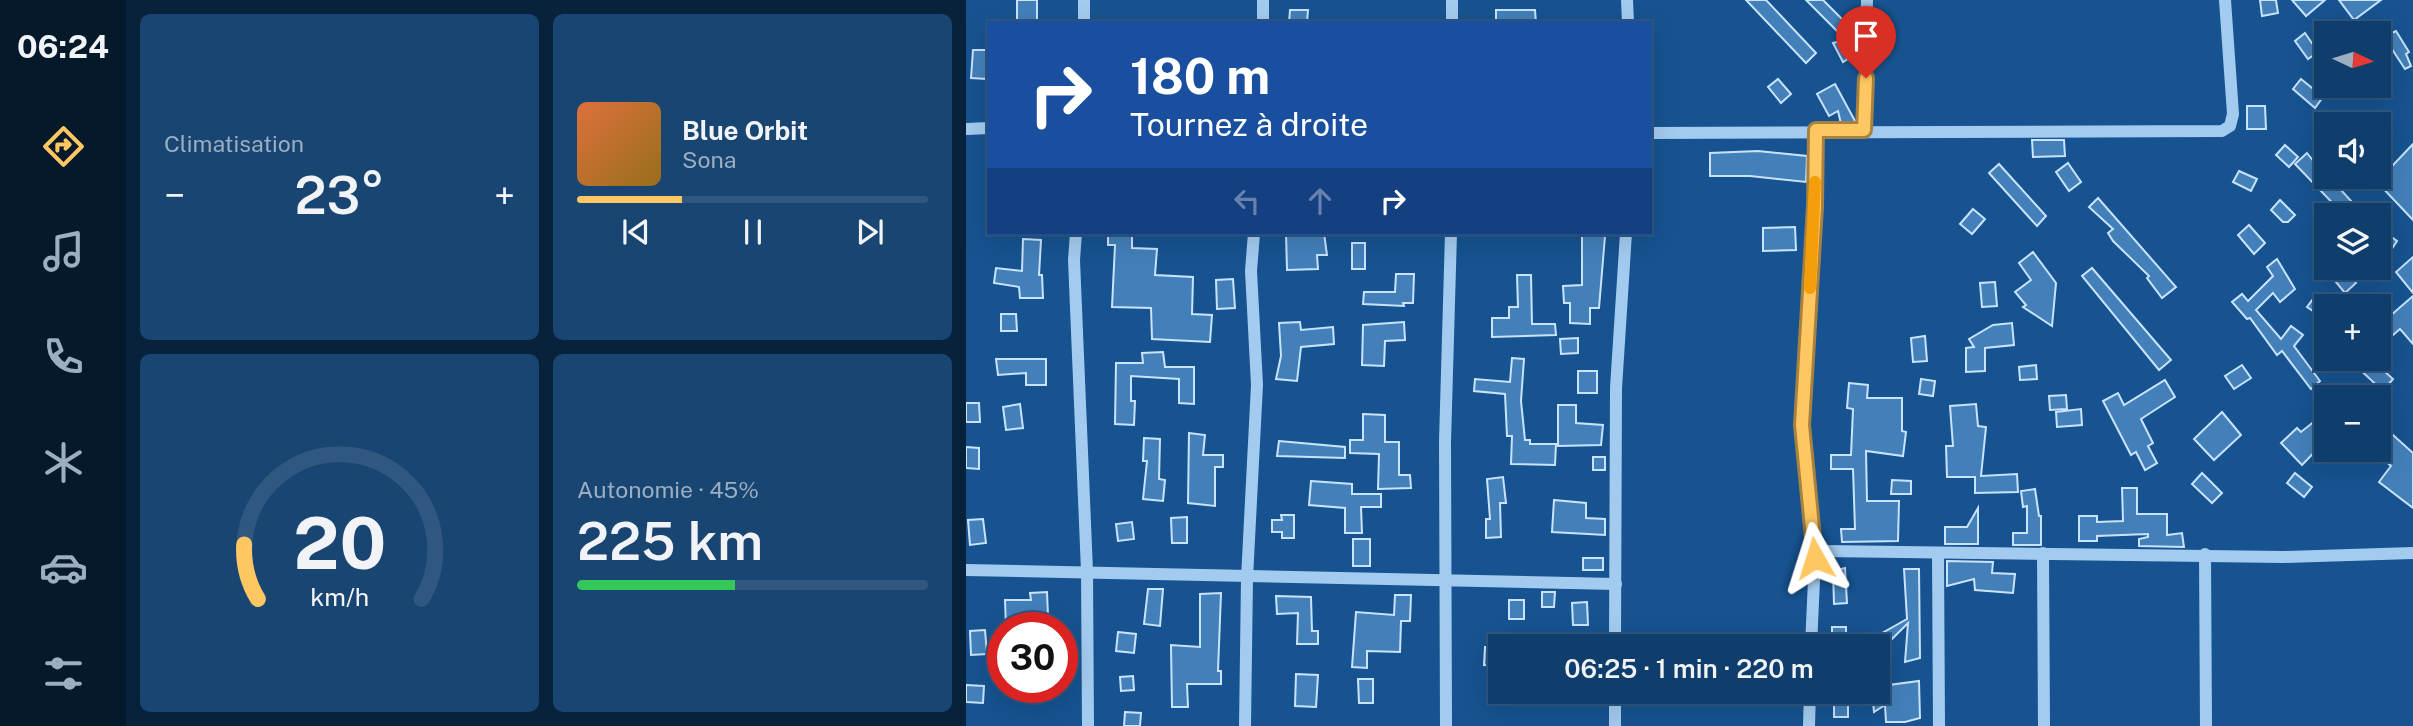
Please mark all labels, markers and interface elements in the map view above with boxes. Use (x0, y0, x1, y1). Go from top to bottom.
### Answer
pin (1836, 6, 1896, 78)
icon: arrive (1847, 17, 1885, 55)
north arrow (2314, 21, 2390, 98)
map controls (2314, 21, 2391, 462)
text: 06:24 (17, 28, 109, 65)
text: 180 m (1130, 47, 1270, 105)
icon: right (1015, 49, 1106, 140)
text: Tournez à droite (1130, 106, 1368, 143)
button: sound (2314, 112, 2391, 189)
text: Blue Orbit (682, 115, 808, 146)
icon: directions (39, 122, 88, 171)
text: Climatisation (164, 130, 304, 157)
text: Sona (682, 146, 736, 173)
text: 23° (294, 165, 385, 226)
text: − (164, 173, 185, 218)
text: + (494, 173, 515, 218)
icon: left (1228, 182, 1266, 220)
icon: ahead (1301, 182, 1339, 220)
icon: right (1374, 182, 1412, 220)
button: layers (2314, 203, 2391, 280)
icon: previous (617, 213, 655, 251)
icon: pause (734, 213, 772, 251)
icon: next (851, 213, 889, 251)
icon: music (39, 227, 88, 276)
button: + (2314, 294, 2391, 371)
icon: phone (39, 332, 88, 381)
button: − (2314, 385, 2391, 462)
icon: climate (39, 438, 88, 487)
text: Autonomie · 45% (577, 476, 759, 503)
text: 20 (293, 500, 386, 585)
text: 225 km (577, 511, 763, 572)
position arrow (1778, 521, 1852, 595)
icon: car (39, 543, 88, 592)
text: km/h (310, 582, 369, 612)
speed limit sign: 30 (987, 612, 1078, 703)
icon: filters (39, 649, 88, 698)
text: 06:25 · 1 min · 220 m (1564, 653, 1814, 684)

